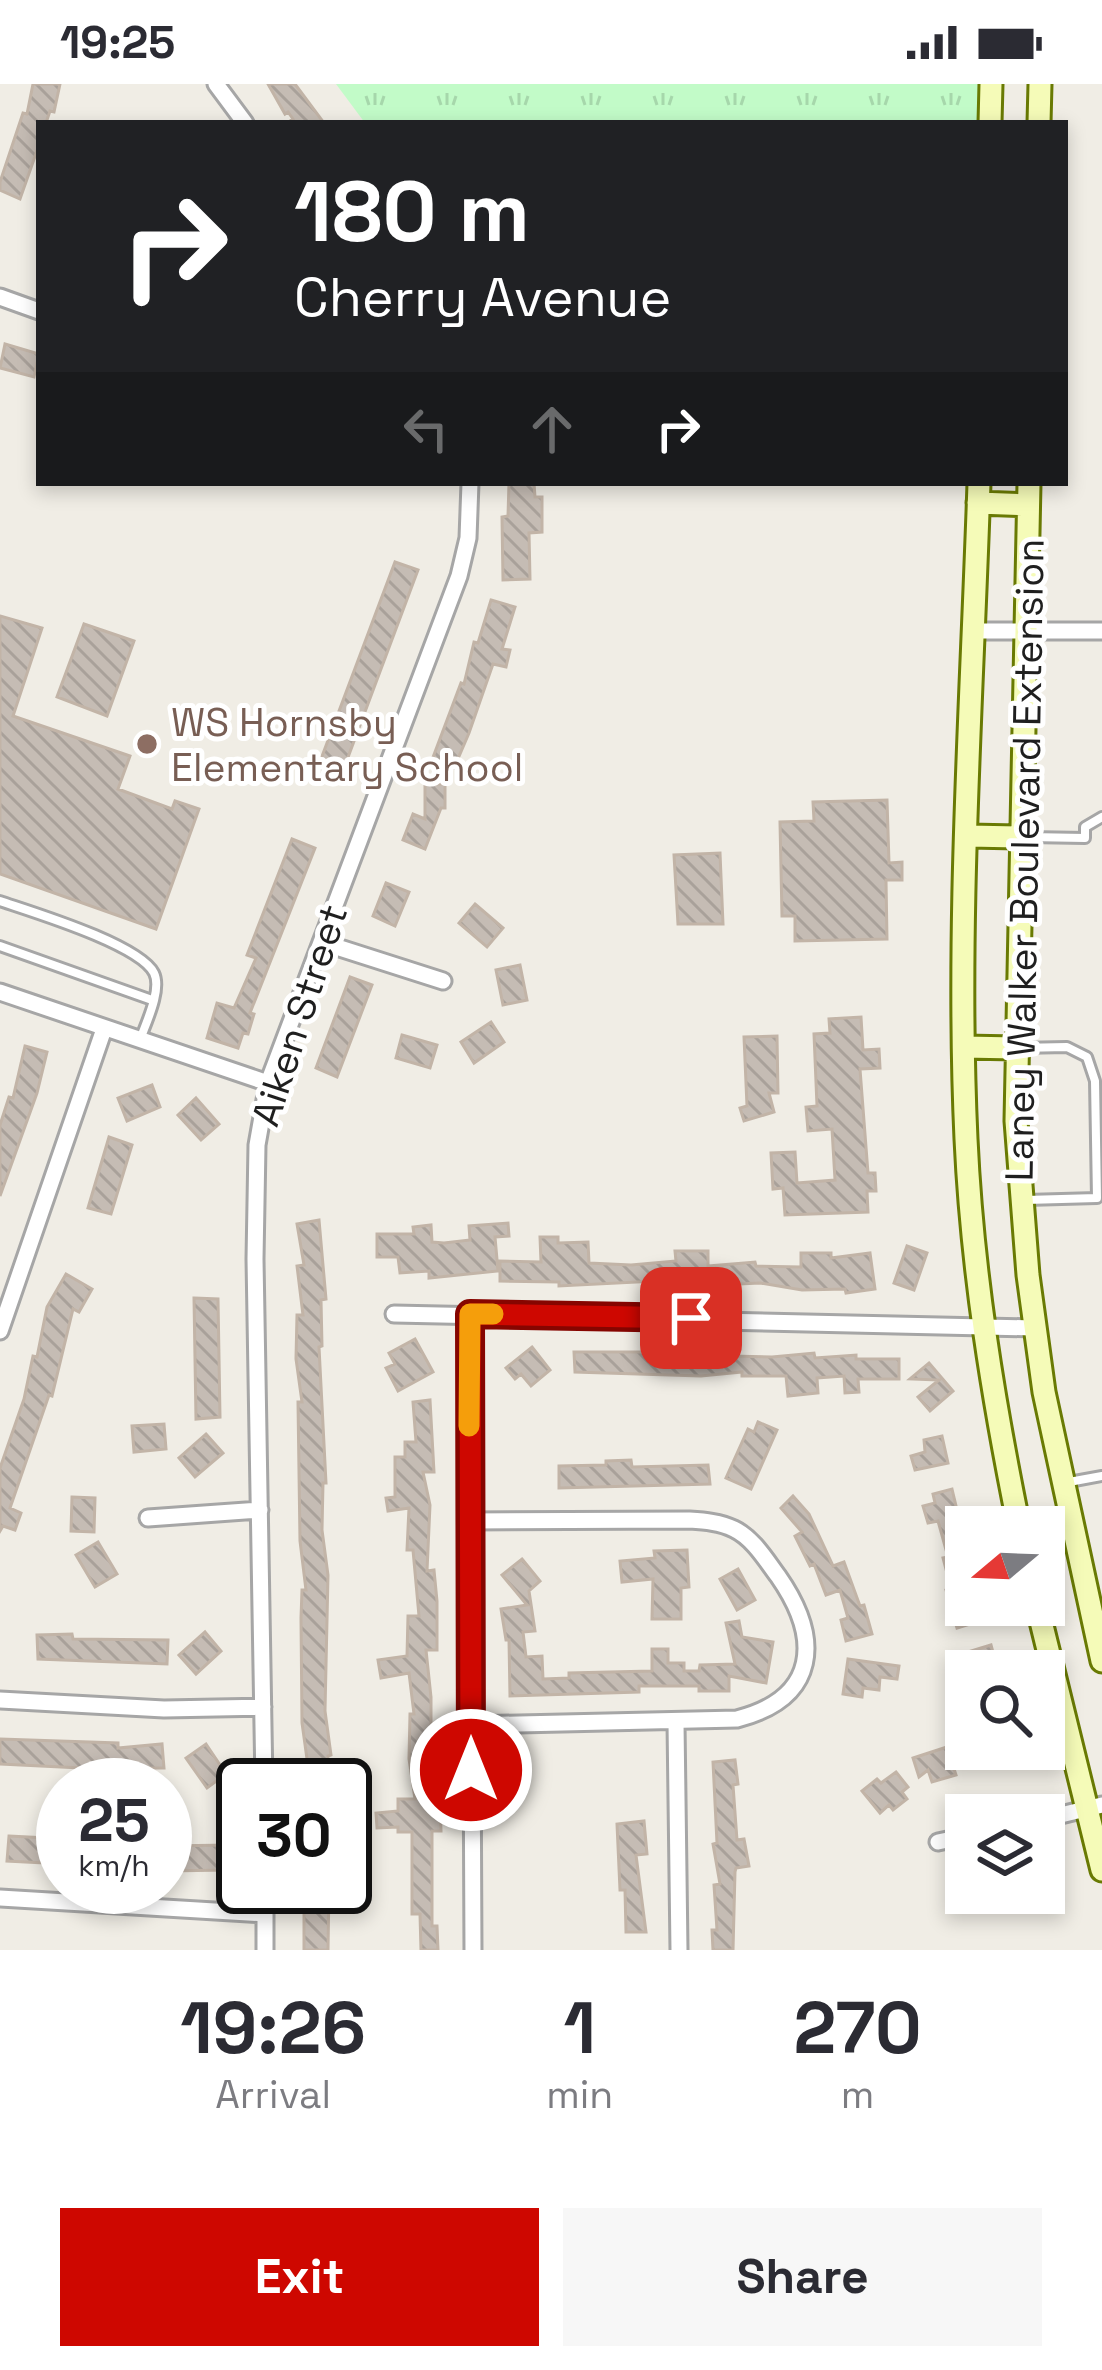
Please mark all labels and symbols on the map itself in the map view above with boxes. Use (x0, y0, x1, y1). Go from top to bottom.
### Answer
street label: Laney Walker Boulevard Extension (994, 538, 1055, 1182)
place label: WS Hornsby Elementary School (171, 698, 523, 792)
marker: WS Hornsby Elementary School (134, 731, 160, 757)
street label: Aiken Street (241, 898, 358, 1132)
pin (640, 1267, 742, 1369)
north arrow (945, 1506, 1065, 1626)
position arrow (408, 1707, 534, 1833)
speed limit sign: 30 (216, 1758, 372, 1914)

